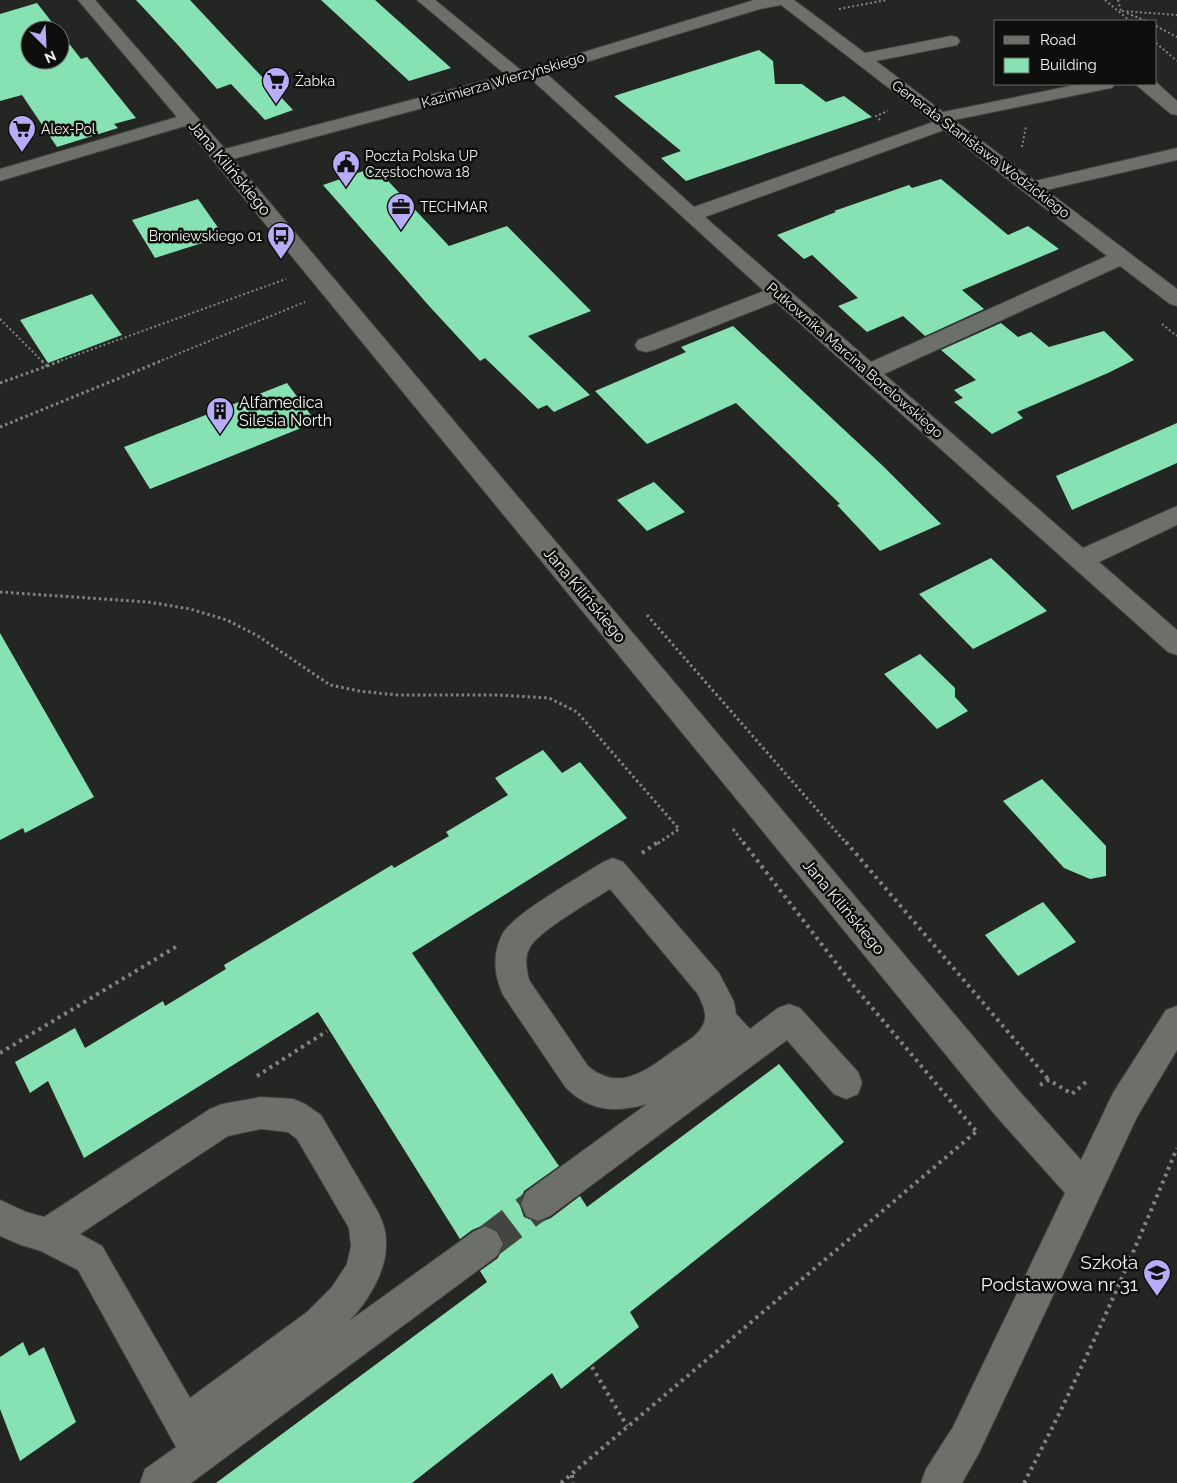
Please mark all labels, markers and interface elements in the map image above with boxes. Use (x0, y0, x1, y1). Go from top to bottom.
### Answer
north arrow (20, 20, 70, 70)
legend (994, 20, 1157, 85)
text: Road (1040, 31, 1076, 49)
text: N (42, 47, 58, 66)
street label: Kazimierza Wierzyńskiego (420, 49, 586, 111)
text: Building (1040, 56, 1097, 74)
supermarket icon: Żabka (261, 66, 291, 105)
place label: Żabka (295, 71, 335, 89)
street label: Generała Stanisława Wodzickiego (889, 77, 1073, 221)
supermarket icon: Alex-Pol (7, 114, 37, 153)
street label: Jana Kilińskiego (185, 117, 275, 219)
place label: Alex-Pol (41, 121, 96, 137)
place label: Poczta Polska UP Częstochowa 18 (365, 148, 478, 180)
public building icon: Poczta Polska UP Częstochowa 18 (331, 149, 361, 188)
office icon: TECHMAR (386, 192, 416, 231)
place label: TECHMAR (420, 199, 488, 215)
bus stop icon: Broniewskiego 01 (266, 221, 296, 260)
place label: Broniewskiego 01 (149, 228, 262, 244)
street label: Pułkownika Marcina Borelowskiego (764, 279, 946, 441)
place label: Alfamedica Silesia North (239, 393, 332, 430)
building icon: Alfamedica Silesia North (205, 396, 235, 435)
street label: Jana Kilińskiego (540, 544, 630, 646)
street label: Jana Kilińskiego (799, 856, 889, 958)
place label: Szkoła Podstawowa nr 31 (981, 1251, 1138, 1295)
school or university icon: Szkoła Podstawowa nr 31 (1142, 1258, 1172, 1297)

